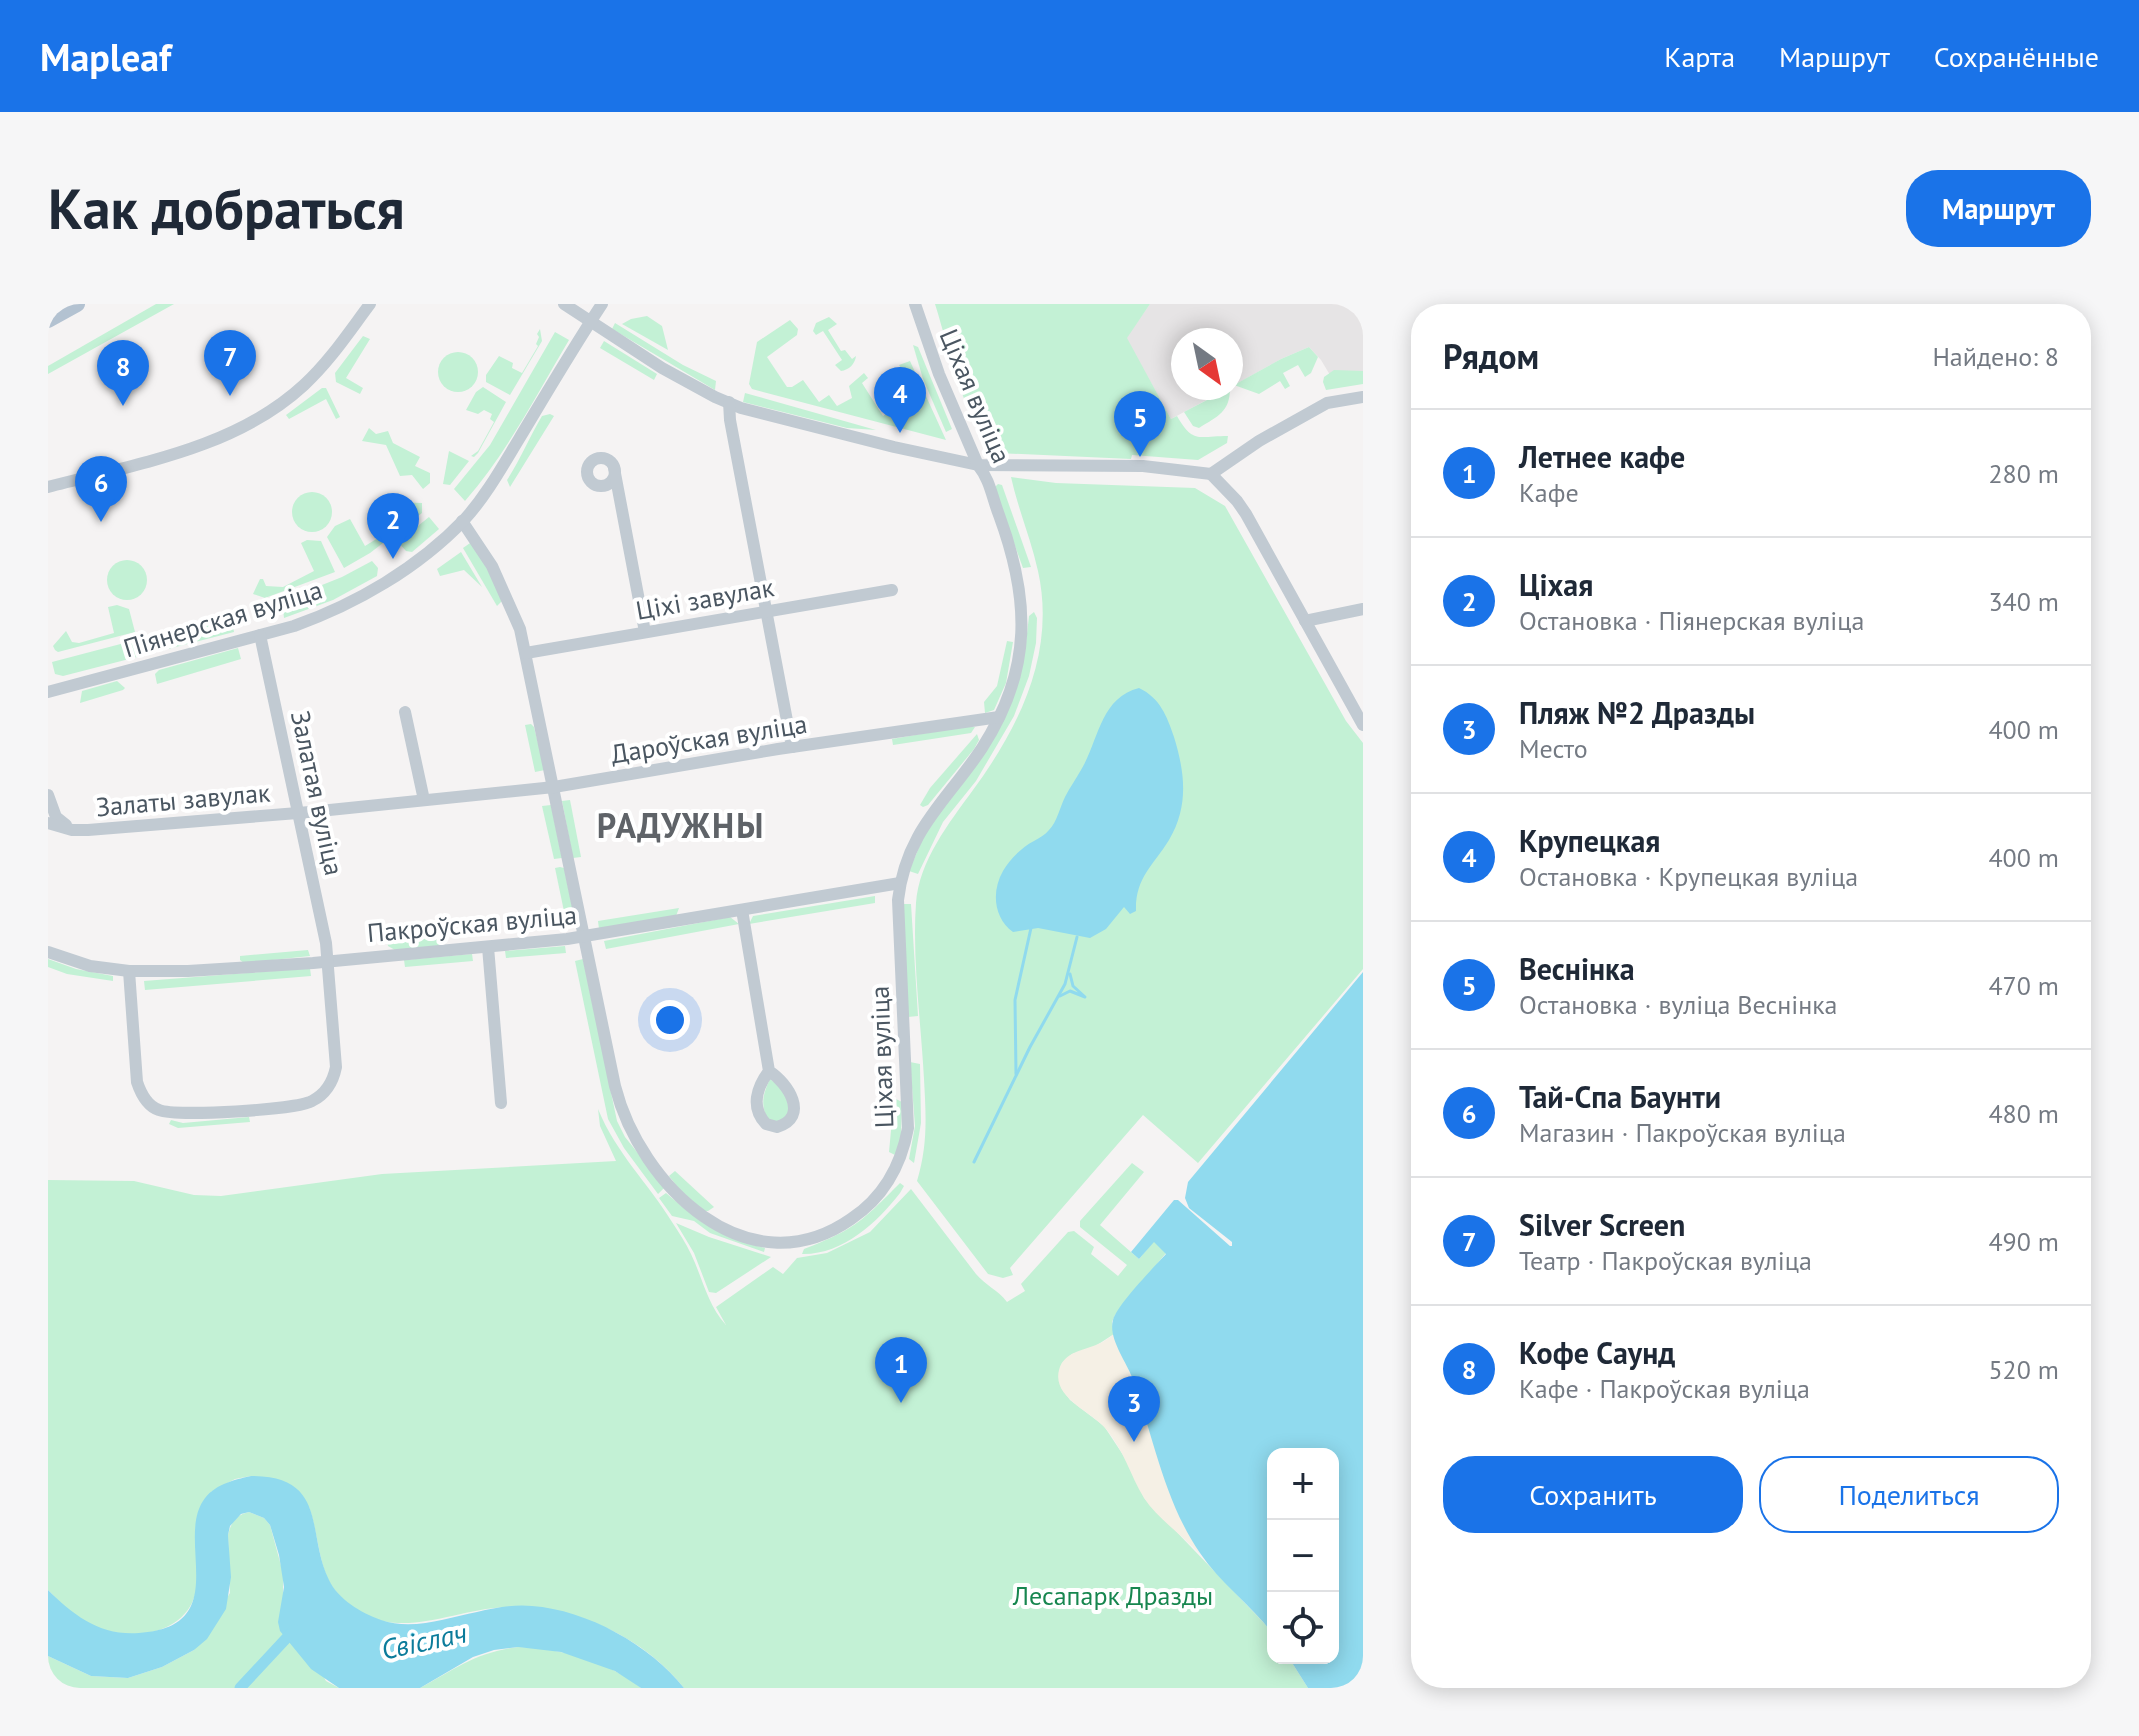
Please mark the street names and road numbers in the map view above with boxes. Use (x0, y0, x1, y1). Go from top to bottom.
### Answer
street label: Ціхая вуліца (932, 324, 1018, 468)
street label: Ціхі завулак (633, 570, 777, 627)
street label: Піянерская вуліца (120, 573, 326, 664)
street label: Дароўская вуліца (608, 707, 809, 770)
street label: Залатая вуліца (284, 708, 351, 878)
street label: Залаты завулак (94, 775, 272, 824)
street label: Пакроўская вуліца (366, 898, 578, 949)
street label: Ціхая вуліца (863, 985, 900, 1129)

